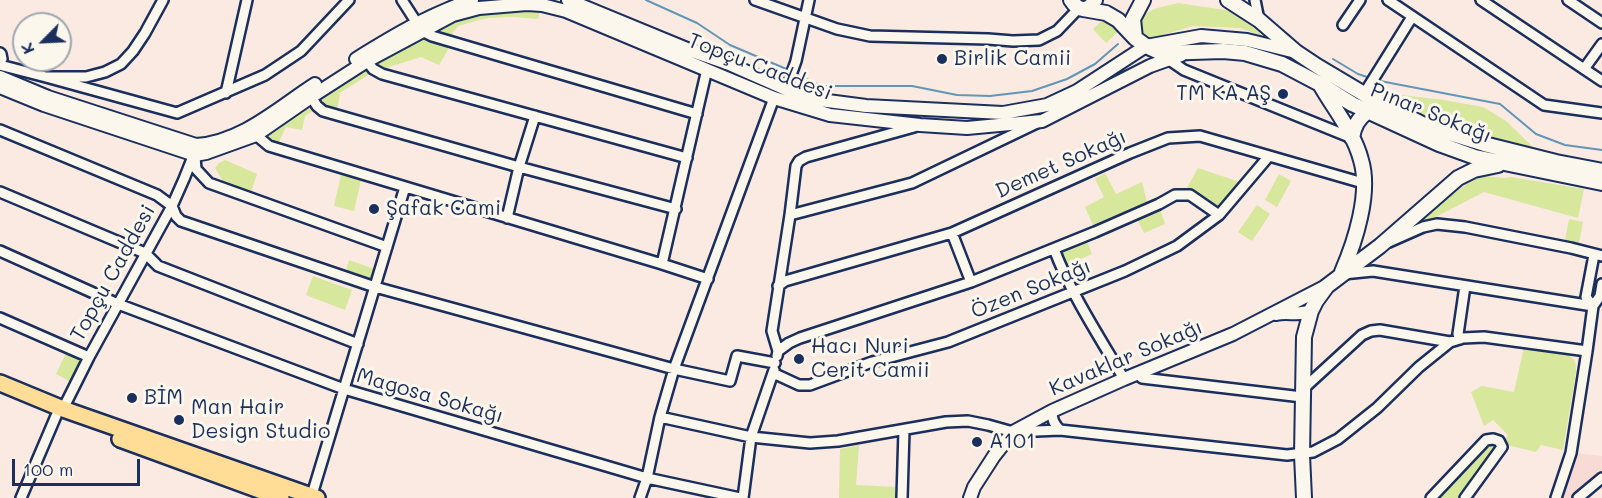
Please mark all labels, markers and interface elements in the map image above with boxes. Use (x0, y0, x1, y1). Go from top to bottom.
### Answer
north arrow (12, 12, 72, 72)
street label: Topçu Caddesi (685, 28, 835, 106)
text: K (15, 40, 39, 58)
place label: Birlik Camii (954, 46, 1071, 72)
marker: Birlik Camii (935, 52, 949, 66)
street label: Pınar Sokağı (1367, 77, 1495, 149)
place label: TM KA AŞ (1176, 81, 1271, 107)
marker: TM KA AŞ (1276, 87, 1290, 101)
street label: Demet Sokağı (992, 124, 1130, 204)
place label: Şafak Cami (386, 196, 501, 222)
street label: Topçu Caddesi (65, 200, 161, 346)
marker: Şafak Cami (367, 202, 381, 216)
street label: Özen Sokağı (967, 254, 1095, 324)
street label: Kavaklar Sokağı (1046, 314, 1206, 402)
place label: Hacı Nuri Cerit Camii (811, 334, 930, 384)
marker: Hacı Nuri Cerit Camii (792, 352, 806, 366)
street label: Magosa Sokağı (354, 363, 506, 429)
place label: BİM (144, 385, 183, 411)
marker: BİM (125, 391, 139, 405)
place label: Man Hair Design Studio (191, 395, 330, 445)
marker: Man Hair Design Studio (172, 413, 186, 427)
place label: A101 (989, 429, 1035, 455)
marker: A101 (970, 435, 984, 449)
scale bar (15, 447, 142, 485)
text: 100 m (23, 457, 73, 481)

